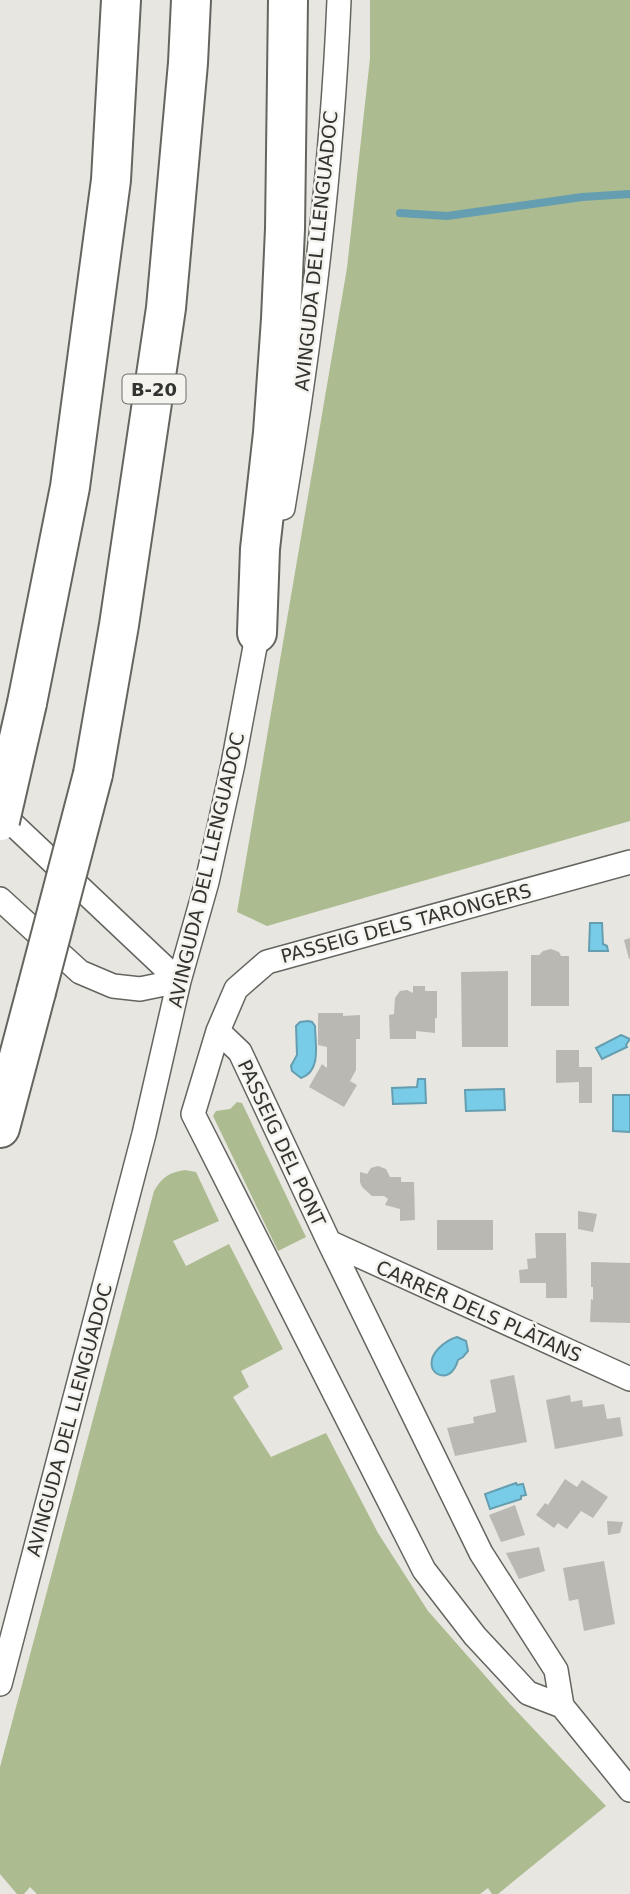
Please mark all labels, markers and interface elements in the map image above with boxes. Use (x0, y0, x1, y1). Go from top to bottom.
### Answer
street label: AVINGUDA DEL LLENGUADOC (290, 110, 342, 392)
road number: B-20 (122, 374, 186, 404)
street label: AVINGUDA DEL LLENGUADOC (164, 730, 248, 1010)
street label: PASSEIG DELS TARONGERS (278, 879, 534, 967)
street label: PASSEIG DEL PONT (234, 1056, 330, 1230)
street label: CARRER DELS PLÀTANS (373, 1256, 585, 1366)
street label: AVINGUDA DEL LLENGUADOC (22, 1281, 116, 1559)

